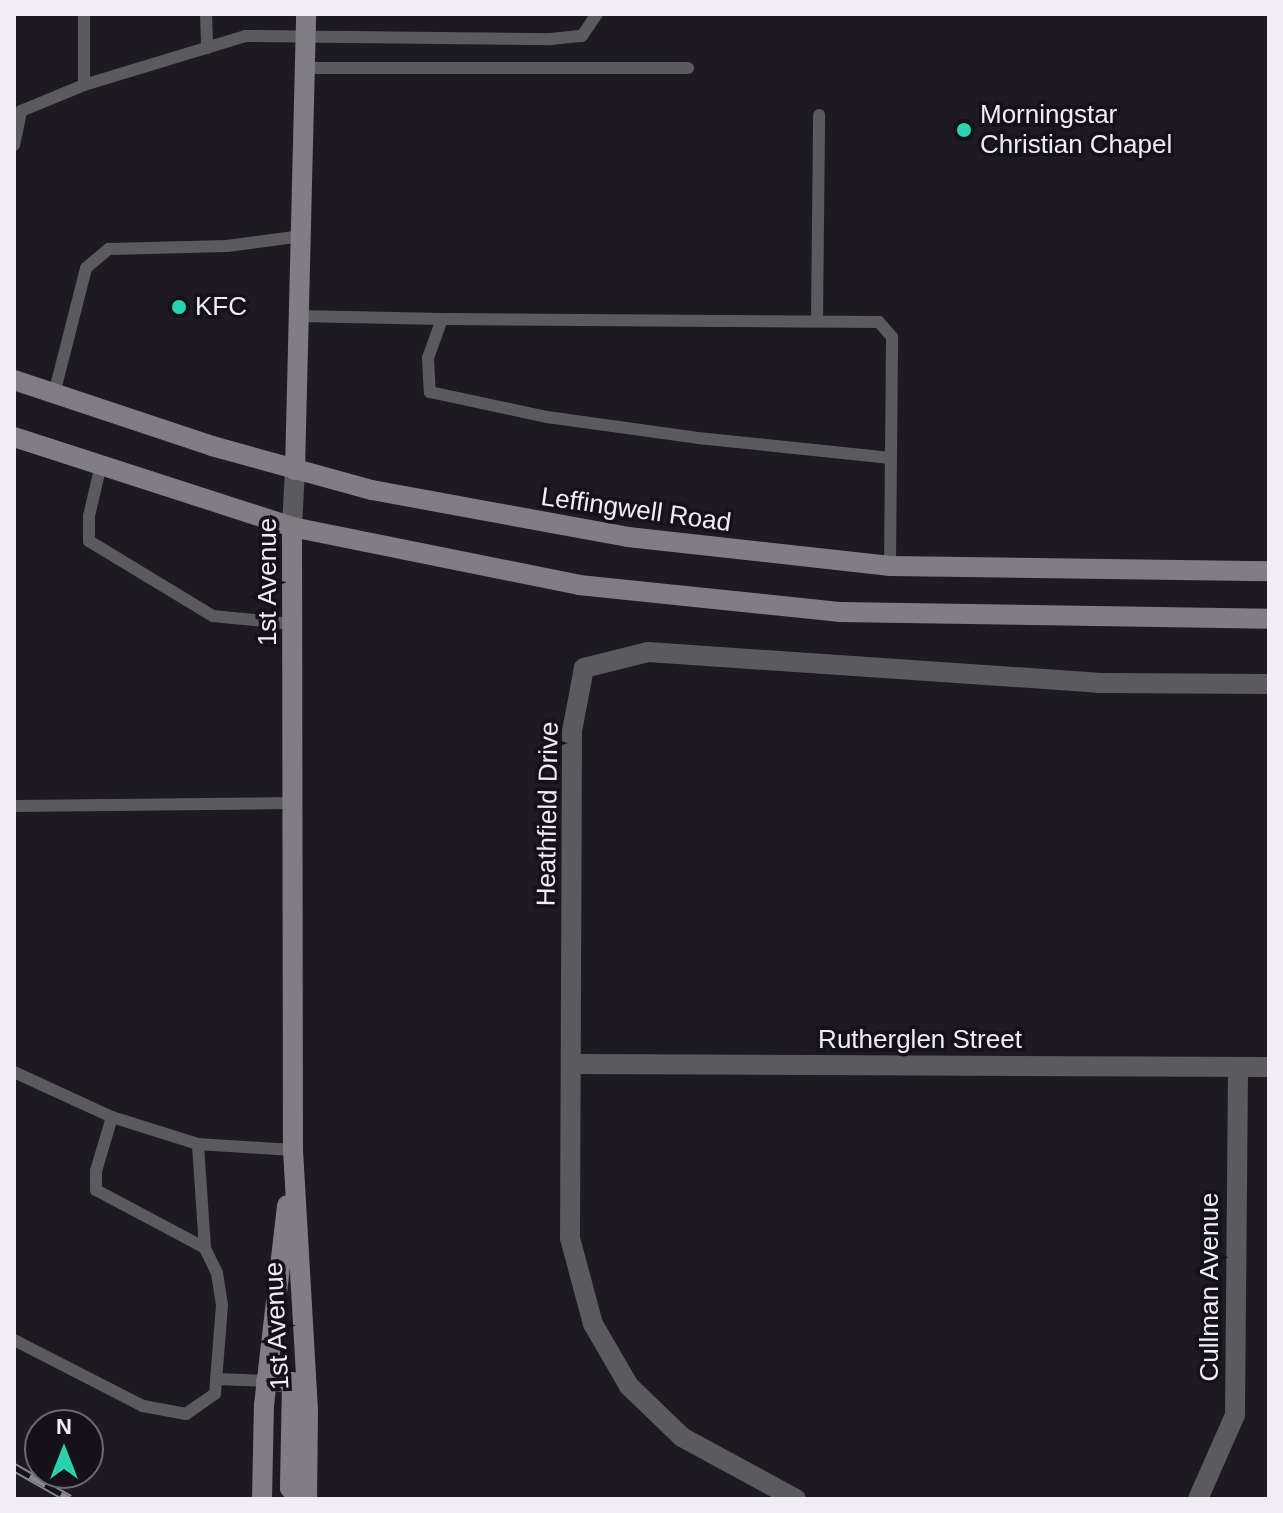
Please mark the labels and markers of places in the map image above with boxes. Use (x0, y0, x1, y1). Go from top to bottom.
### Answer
place label: Morningstar Christian Chapel (980, 99, 1172, 160)
marker: Morningstar Christian Chapel (955, 121, 973, 139)
place label: KFC (195, 291, 247, 323)
marker: KFC (170, 298, 188, 316)

